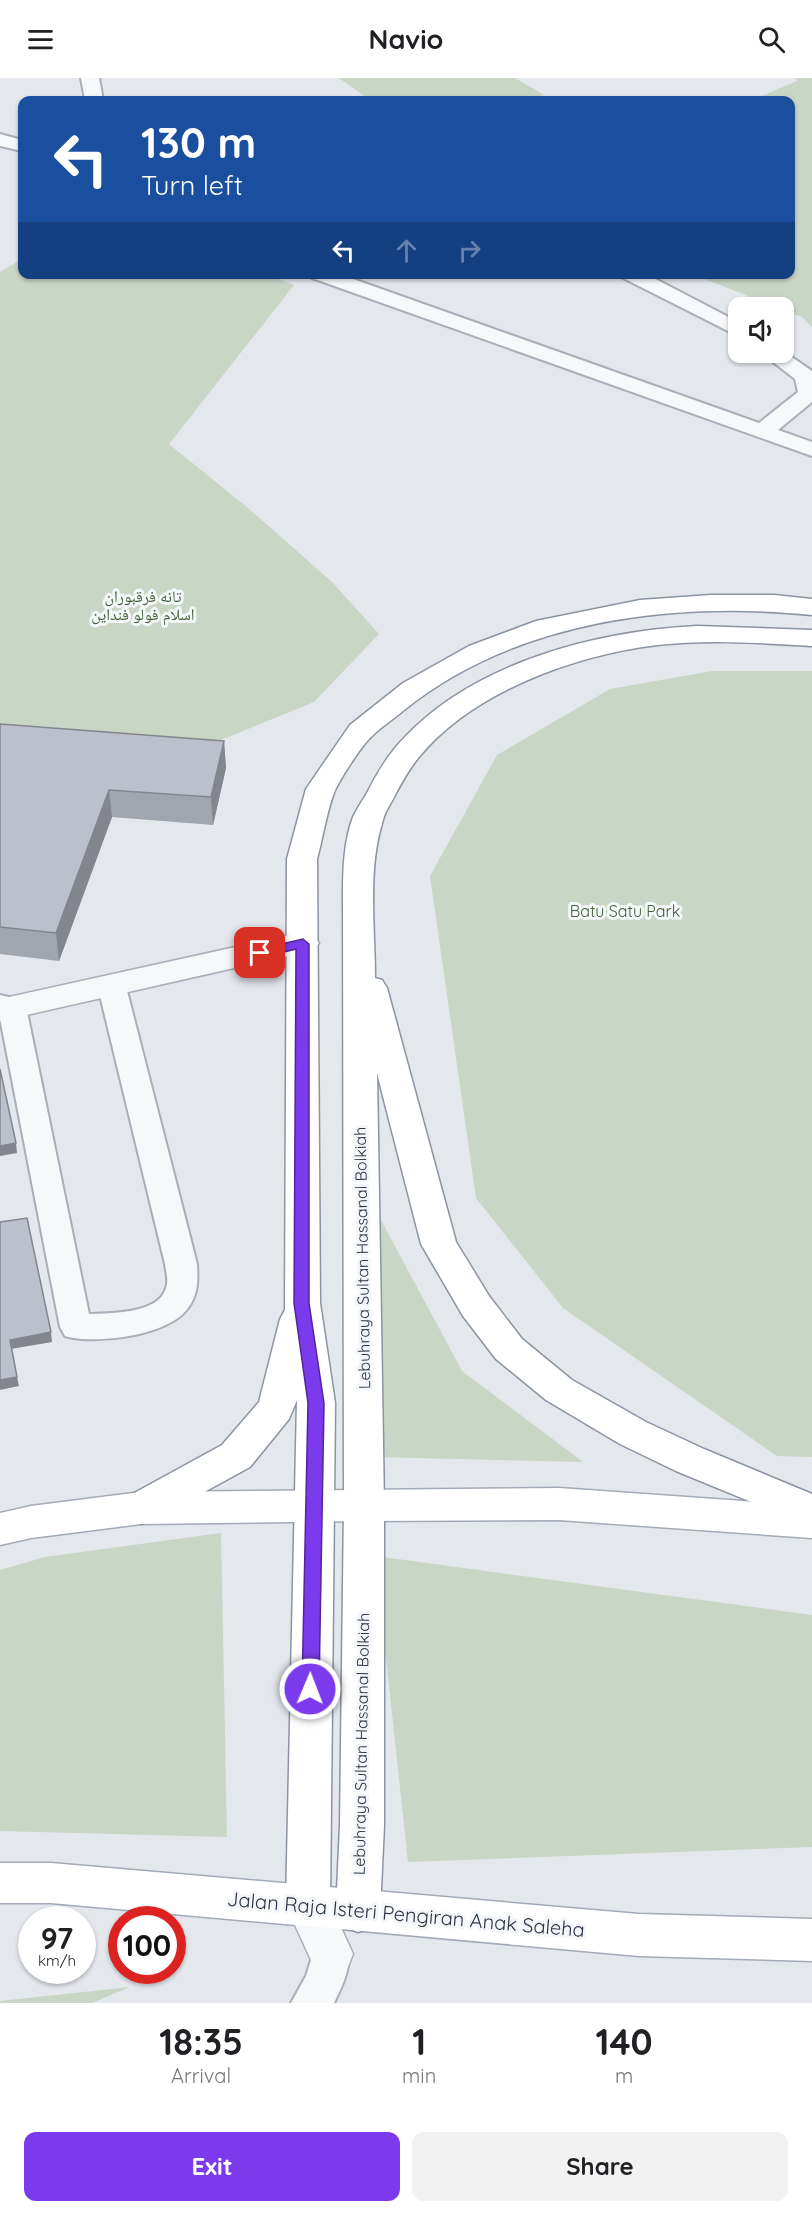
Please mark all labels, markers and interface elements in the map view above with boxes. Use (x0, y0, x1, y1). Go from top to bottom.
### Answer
text: Navio (369, 22, 443, 56)
icon: menu (24, 23, 57, 56)
icon: search (755, 23, 788, 56)
text: 130 m (141, 116, 256, 169)
icon: left (42, 120, 120, 198)
text: Turn left (141, 168, 243, 202)
icon: left (327, 234, 360, 267)
icon: ahead (390, 234, 423, 267)
icon: right (453, 234, 486, 267)
map controls (728, 297, 794, 363)
button: sound (728, 297, 794, 363)
park label: تانه فرقبوران اسلام فولو فنداين (91, 586, 195, 625)
park label: Batu Satu Park (570, 901, 680, 921)
pin (234, 927, 285, 978)
icon: arrive (243, 936, 276, 969)
street label: Lebuhraya Sultan Hassanal Bolkiah (350, 1127, 374, 1389)
street label: Lebuhraya Sultan Hassanal Bolkiah (349, 1613, 373, 1875)
position arrow (278, 1657, 342, 1721)
street label: Jalan Raja Isteri Pengiran Anak Saleha (226, 1886, 586, 1942)
speed limit sign: 100 (108, 1906, 186, 1984)
text: 97 (41, 1919, 73, 1957)
text: km/h (38, 1951, 76, 1970)
text: 18:35 (159, 2019, 243, 2064)
text: 1 (412, 2019, 426, 2064)
text: 140 (595, 2019, 653, 2064)
text: Arrival (171, 2063, 231, 2088)
text: min (402, 2063, 436, 2088)
text: m (615, 2063, 633, 2088)
button: Exit (24, 2132, 400, 2201)
button: Share (412, 2132, 788, 2201)

